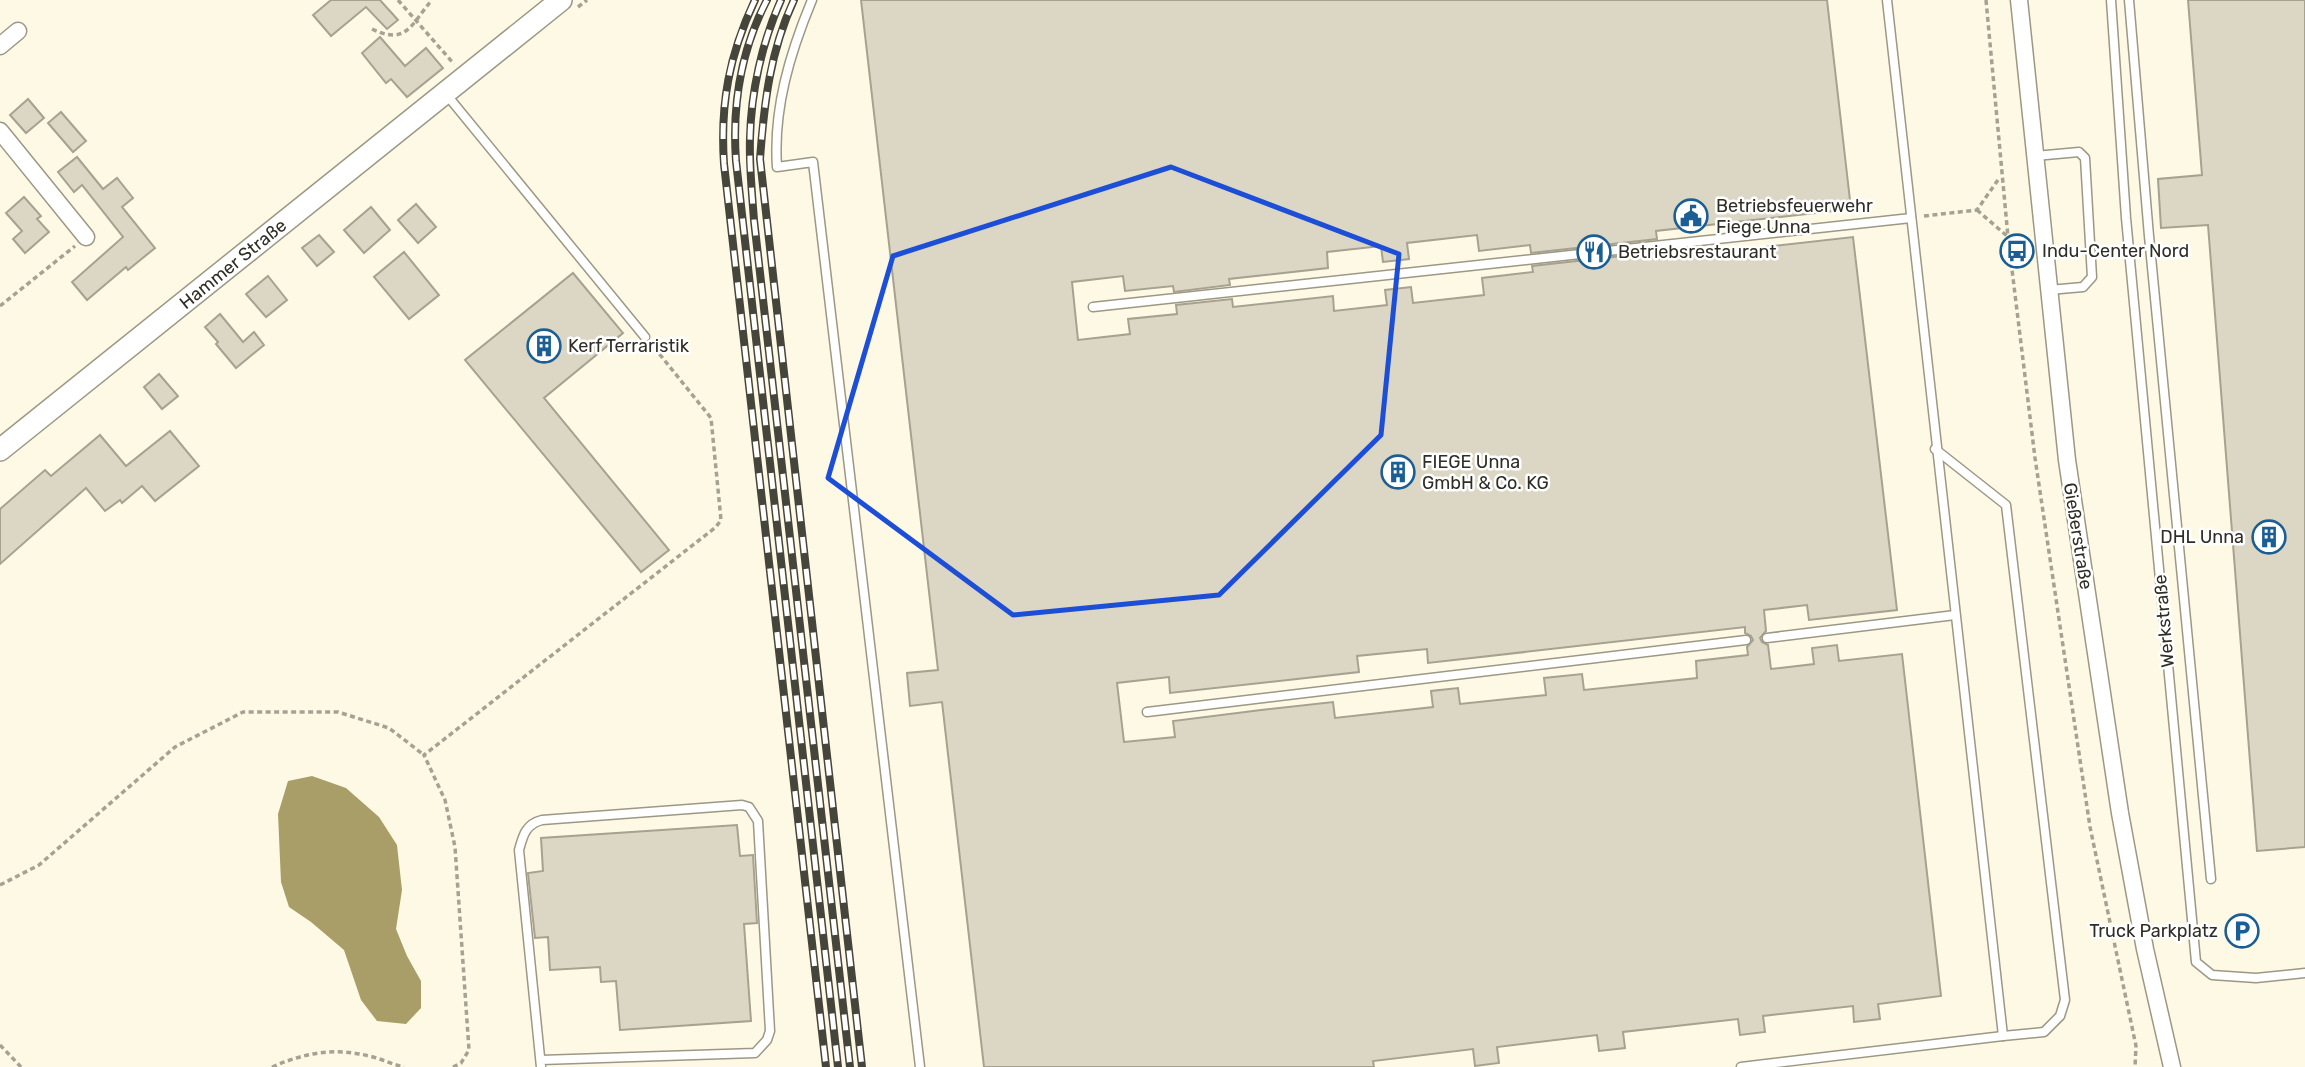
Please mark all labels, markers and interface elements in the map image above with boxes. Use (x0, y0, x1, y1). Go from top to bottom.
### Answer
place label: Betriebsfeuerwehr Fiege Unna (1716, 195, 1873, 238)
public building icon: Betriebsfeuerwehr Fiege Unna (1672, 197, 1710, 235)
street label: Hammer Straße (175, 214, 291, 314)
bus stop icon: Indu-Center Nord (1998, 232, 2036, 270)
restaurant icon: Betriebsrestaurant (1575, 233, 1613, 271)
place label: Indu-Center Nord (2042, 240, 2189, 262)
place label: Betriebsrestaurant (1618, 241, 1776, 263)
building icon: Kerf Terraristik (525, 327, 563, 365)
place label: Kerf Terraristik (568, 335, 690, 357)
place label: FIEGE Unna GmbH & Co. KG (1422, 451, 1549, 494)
building icon: FIEGE Unna GmbH & Co. KG (1379, 453, 1417, 491)
street label: Gießerstraße (2059, 481, 2097, 591)
building icon: DHL Unna (2250, 518, 2288, 556)
place label: DHL Unna (2160, 526, 2244, 548)
street label: Werkstraße (2149, 573, 2179, 669)
parking icon: Truck Parkplatz (2223, 912, 2261, 950)
place label: Truck Parkplatz (2089, 920, 2218, 942)

